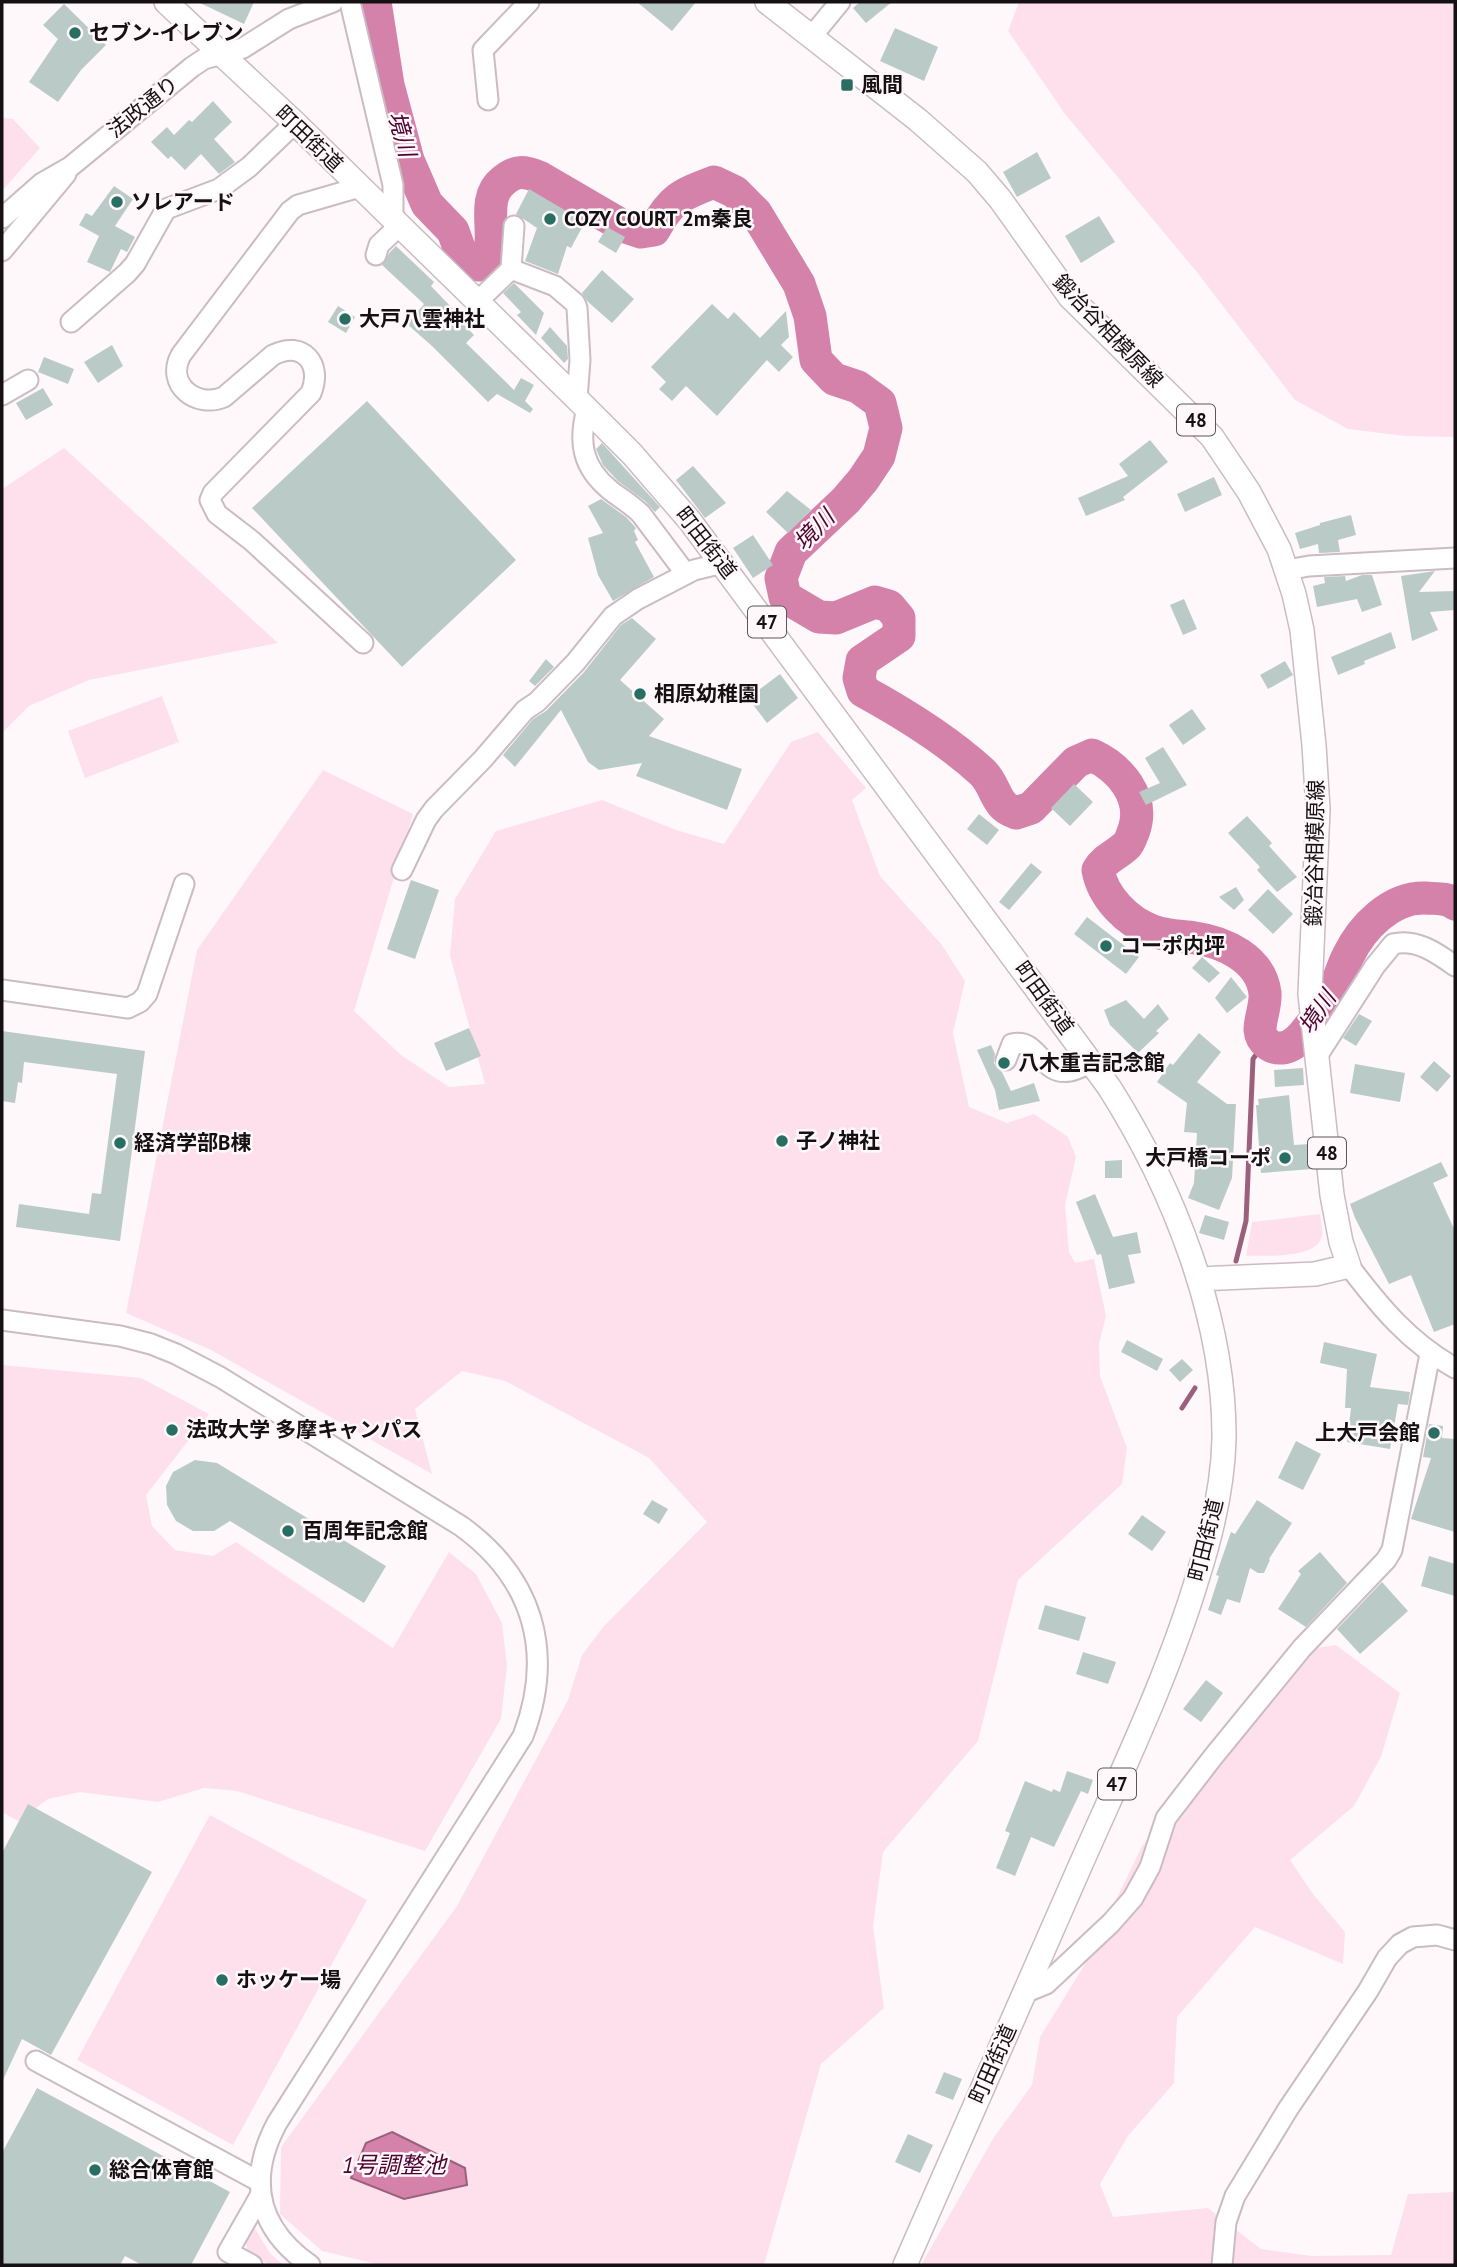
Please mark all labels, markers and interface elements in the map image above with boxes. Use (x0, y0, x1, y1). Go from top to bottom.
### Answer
place label: セブン-イレブン (89, 19, 244, 46)
marker: セブン-イレブン (67, 25, 83, 41)
street label: 法政通り (102, 70, 184, 144)
place label: 風間 (861, 71, 903, 98)
marker: 風間 (839, 77, 855, 93)
street label: 町田街道 (270, 100, 349, 178)
water label: 境川 (382, 108, 424, 163)
place label: ソレアード (131, 188, 235, 215)
marker: ソレアード (109, 194, 125, 210)
place label: COZY COURT 2m秦良 (564, 205, 753, 232)
marker: COZY COURT 2m秦良 (542, 211, 558, 227)
street label: 鍛冶谷相模原線 (1048, 268, 1169, 393)
place label: 大戸八雲神社 (359, 305, 485, 332)
marker: 大戸八雲神社 (337, 311, 353, 327)
road number: 48 (1177, 404, 1215, 436)
street label: 町田街道 (670, 501, 743, 584)
water label: 境川 (787, 501, 842, 556)
road number: 47 (748, 607, 786, 638)
place label: 相原幼稚園 (654, 680, 759, 707)
marker: 相原幼稚園 (632, 686, 648, 702)
street label: 鍛冶谷相模原線 (1300, 779, 1329, 927)
place label: コーポ内坪 (1120, 932, 1225, 959)
marker: コーポ内坪 (1098, 938, 1114, 954)
street label: 町田街道 (1009, 956, 1080, 1040)
water label: 境川 (1292, 982, 1343, 1039)
place label: 八木重吉記念館 (1018, 1049, 1165, 1076)
marker: 八木重吉記念館 (996, 1055, 1012, 1071)
place label: 子ノ神社 (796, 1127, 880, 1154)
place label: 経済学部B棟 (134, 1129, 251, 1156)
marker: 子ノ神社 (774, 1133, 790, 1149)
marker: 経済学部B棟 (112, 1135, 128, 1151)
road number: 48 (1308, 1138, 1346, 1168)
place label: 大戸橋コーポ (1145, 1144, 1271, 1171)
marker: 大戸橋コーポ (1277, 1150, 1293, 1166)
place label: 法政大学 多摩キャンパス (186, 1416, 422, 1443)
place label: 上大戸会館 (1315, 1419, 1420, 1446)
marker: 法政大学 多摩キャンパス (164, 1422, 180, 1438)
marker: 上大戸会館 (1426, 1425, 1442, 1441)
street label: 町田街道 (1182, 1496, 1229, 1584)
place label: 百周年記念館 (302, 1517, 428, 1544)
marker: 百周年記念館 (280, 1523, 296, 1539)
road number: 47 (1098, 1768, 1136, 1800)
place label: ホッケー場 (236, 1966, 341, 1993)
marker: ホッケー場 (214, 1972, 230, 1988)
street label: 町田街道 (963, 2020, 1022, 2108)
water label: 1号調整池 (342, 2150, 448, 2179)
place label: 総合体育館 (109, 2156, 214, 2183)
marker: 総合体育館 (87, 2162, 103, 2178)

